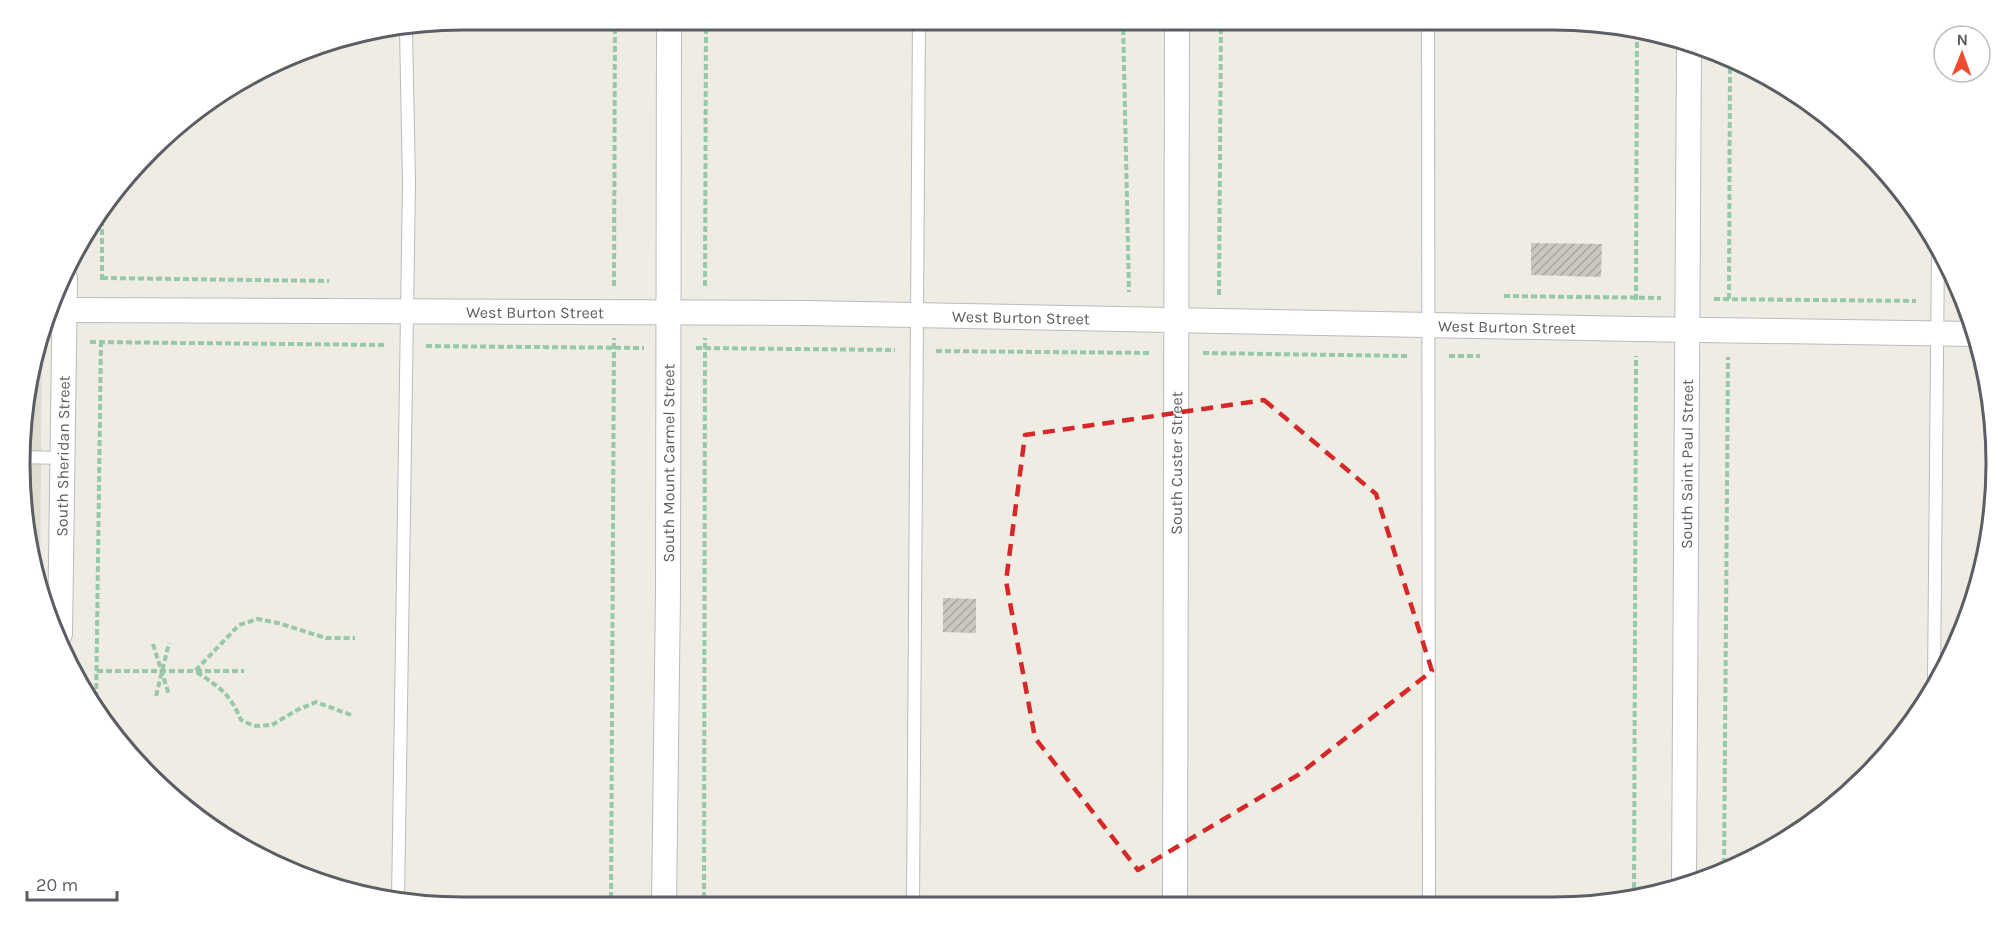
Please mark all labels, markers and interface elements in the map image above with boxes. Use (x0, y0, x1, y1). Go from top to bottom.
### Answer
north arrow (1932, 24, 1992, 84)
text: N (1956, 30, 1968, 49)
street label: West Burton Street (466, 302, 604, 322)
street label: West Burton Street (952, 306, 1090, 328)
street label: West Burton Street (1438, 316, 1576, 337)
street label: South Mount Carmel Street (659, 364, 678, 563)
street label: South Sheridan Street (52, 375, 73, 537)
street label: South Saint Paul Street (1676, 379, 1697, 549)
street label: South Custer Street (1166, 391, 1186, 535)
scale bar (27, 864, 117, 902)
text: 20 m (36, 874, 78, 896)

